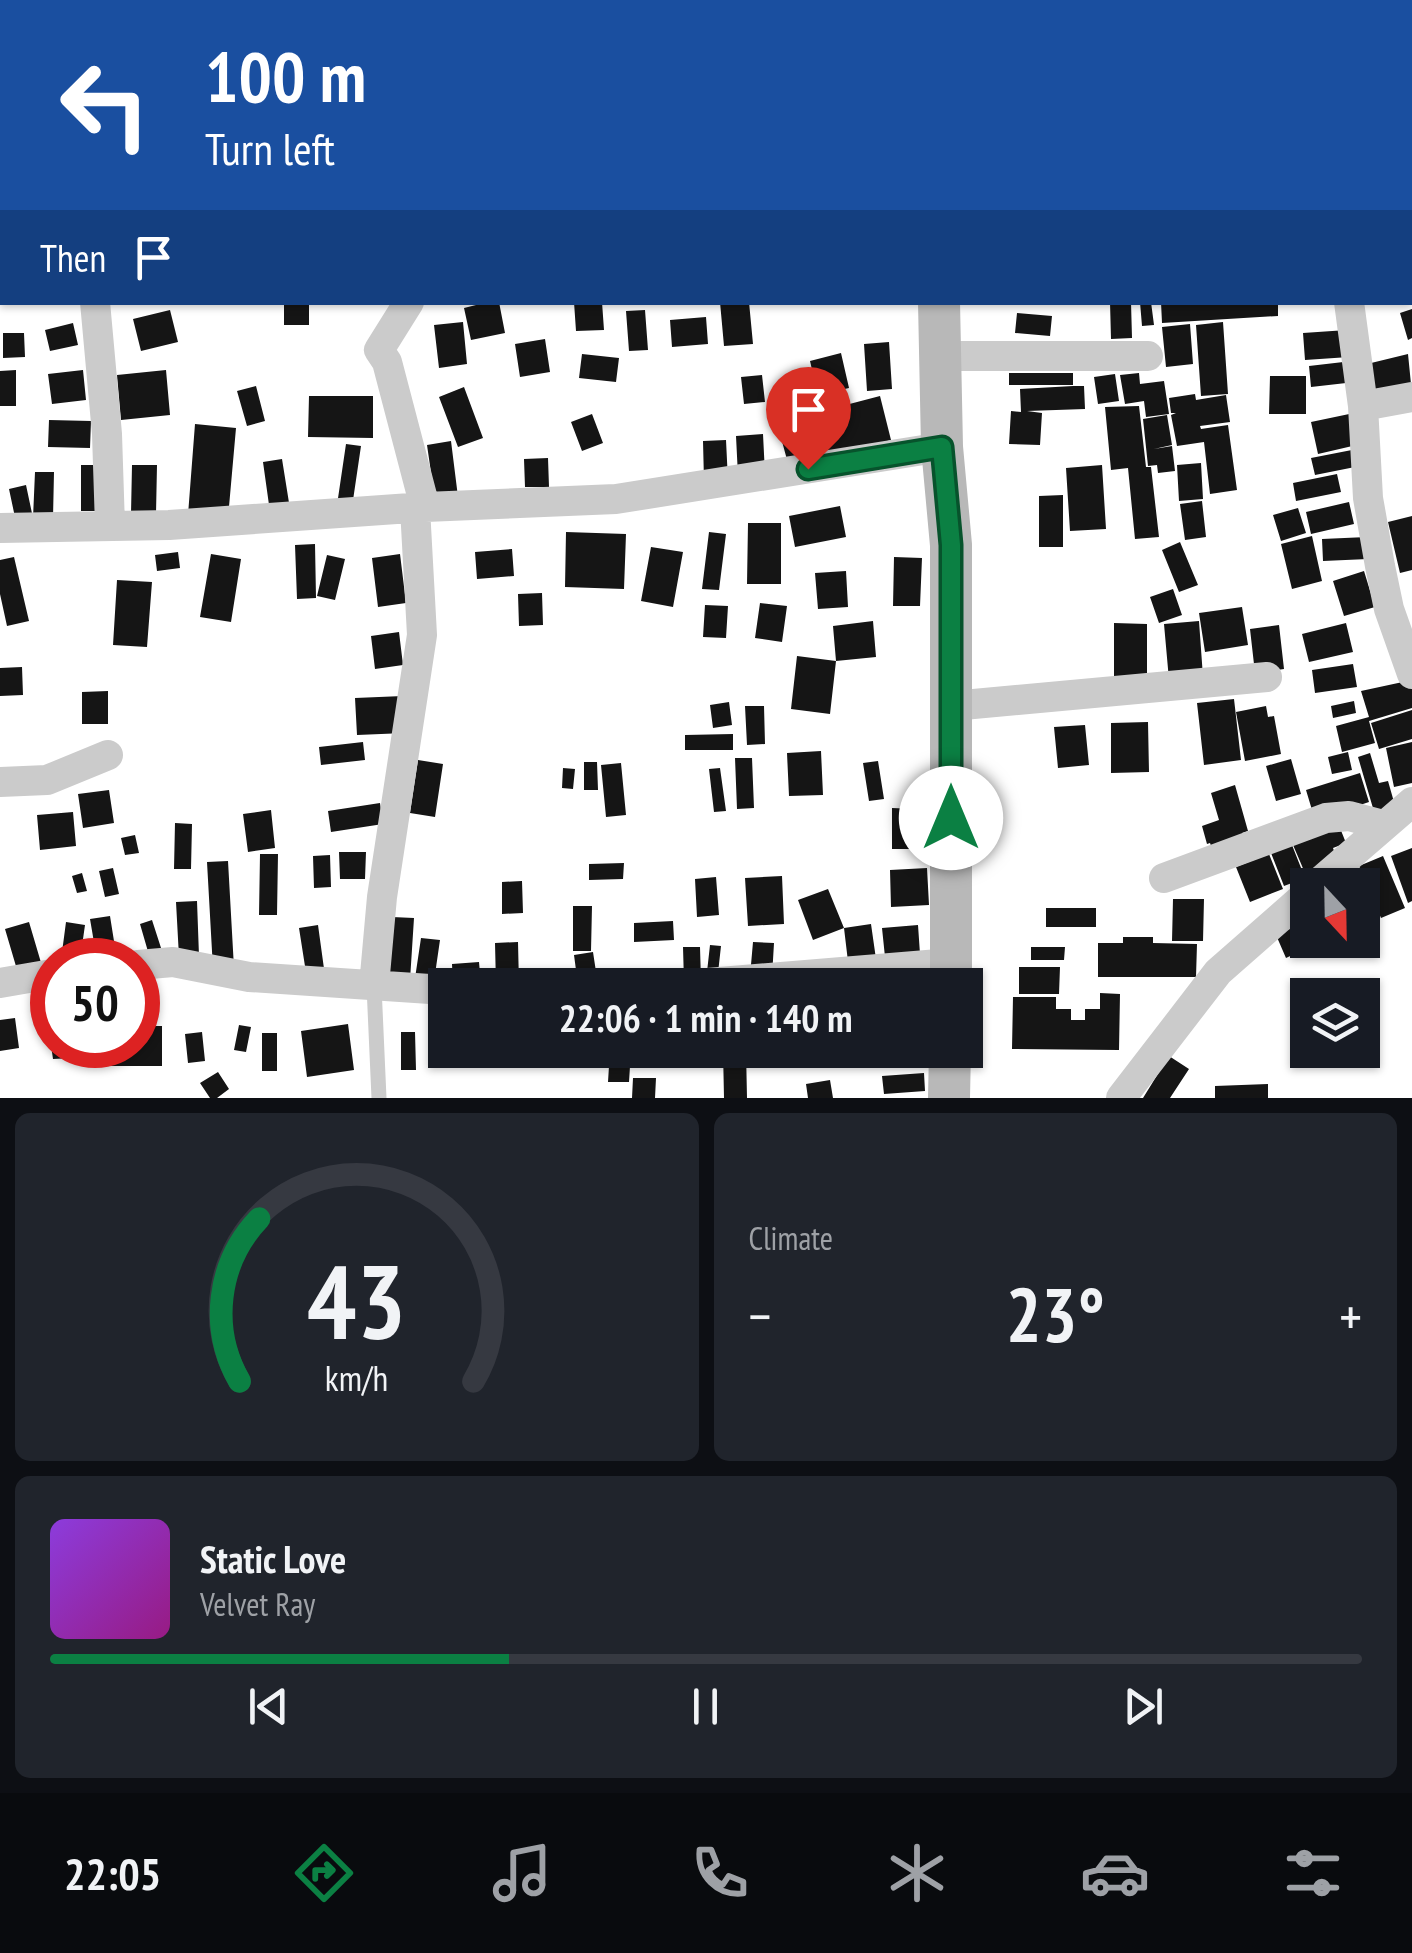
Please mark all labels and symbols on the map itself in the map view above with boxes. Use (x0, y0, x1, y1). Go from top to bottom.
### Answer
pin (766, 367, 851, 470)
position arrow (899, 766, 1003, 870)
north arrow (1290, 868, 1380, 958)
speed limit sign: 50 (30, 938, 160, 1068)

